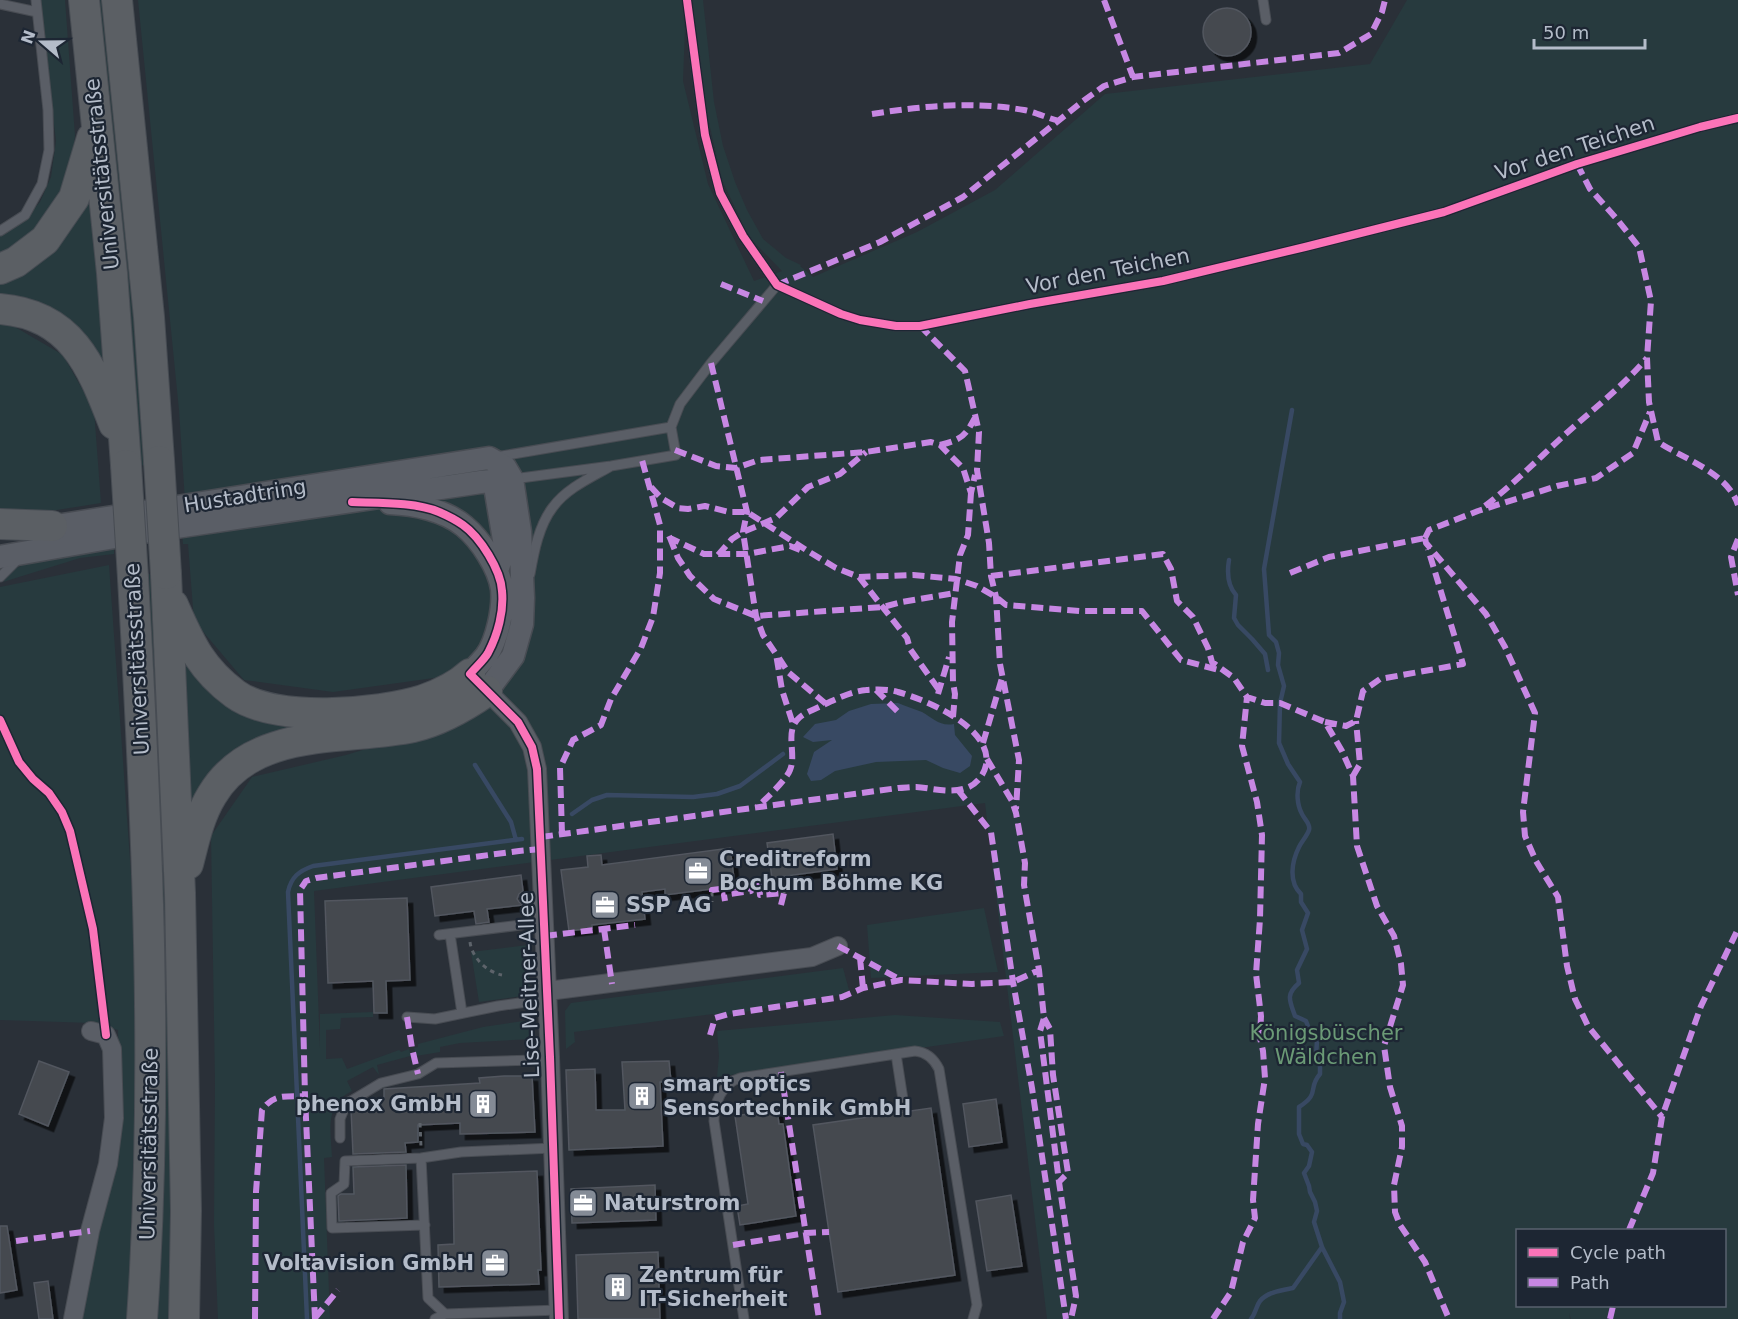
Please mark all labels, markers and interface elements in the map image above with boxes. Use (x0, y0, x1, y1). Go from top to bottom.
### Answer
north arrow (12, 12, 72, 72)
scale bar (1534, 12, 1645, 50)
text: 50 m (1543, 22, 1589, 43)
text: N (17, 27, 40, 47)
street label: Universitätsstraße (80, 77, 124, 271)
street label: Vor den Teichen (1492, 111, 1658, 185)
street label: Vor den Teichen (1024, 243, 1192, 299)
street label: Hustadtring (182, 474, 308, 518)
street label: Universitätsstraße (120, 562, 154, 756)
place label: Creditreform Bochum Böhme KG (719, 847, 943, 895)
office icon: Creditreform Bochum Böhme KG (682, 855, 714, 887)
office icon: SSP AG (589, 889, 621, 921)
street label: Lise-Meitner-Allee (514, 891, 544, 1079)
place label: SSP AG (626, 893, 712, 917)
park label: Königsbüscher Wäldchen (1250, 1021, 1403, 1069)
street label: Universitätsstraße (135, 1048, 163, 1240)
place label: smart optics Sensortechnik GmbH (663, 1072, 911, 1120)
building icon: smart optics Sensortechnik GmbH (626, 1080, 658, 1112)
building icon: phenox GmbH (467, 1088, 499, 1120)
place label: phenox GmbH (296, 1092, 462, 1116)
office icon: Naturstrom (567, 1187, 599, 1219)
place label: Naturstrom (604, 1191, 740, 1215)
legend (1516, 1229, 1726, 1307)
text: Cycle path (1570, 1242, 1666, 1263)
office icon: Voltavision GmbH (479, 1247, 511, 1279)
place label: Voltavision GmbH (264, 1251, 474, 1275)
place label: Zentrum für IT-Sicherheit (639, 1263, 788, 1311)
building icon: Zentrum für IT-Sicherheit (602, 1271, 634, 1303)
text: Path (1570, 1272, 1610, 1293)

